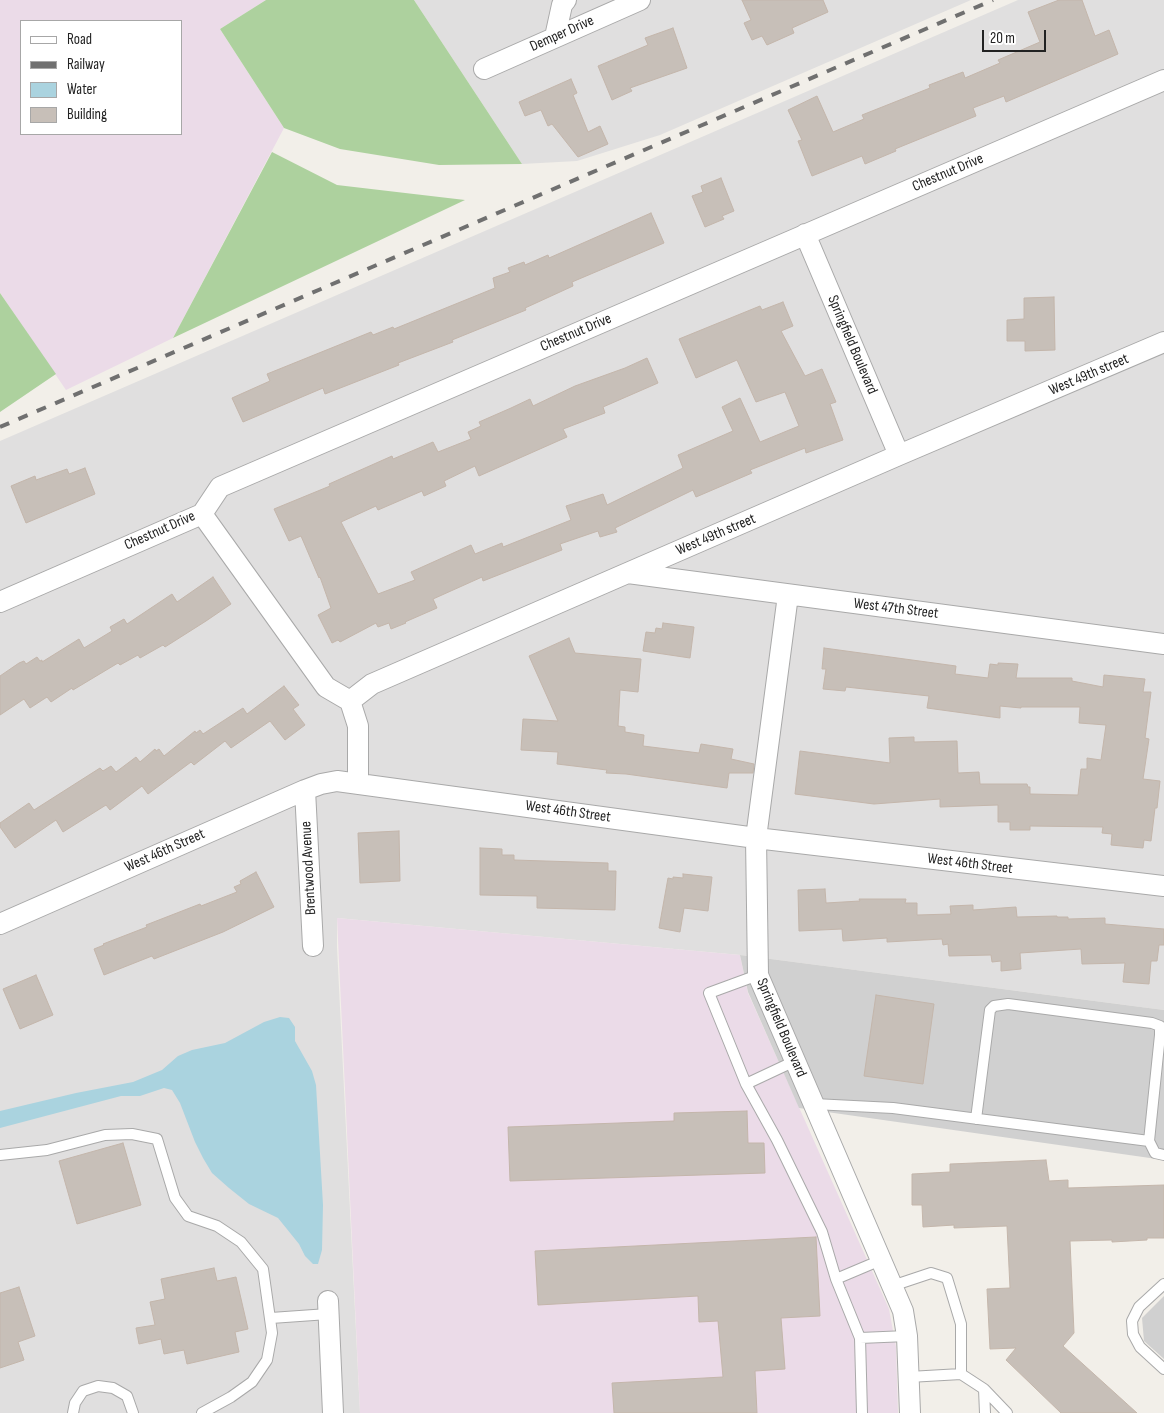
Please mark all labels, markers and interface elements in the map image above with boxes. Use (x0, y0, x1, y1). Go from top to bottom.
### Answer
street label: Demper Drive (527, 12, 597, 56)
legend (20, 20, 182, 135)
scale bar (984, 20, 1048, 52)
text: 20 m (990, 29, 1015, 48)
text: Road (67, 30, 92, 49)
text: Railway (67, 55, 105, 74)
text: Water (67, 80, 97, 99)
text: Building (67, 105, 107, 124)
street label: Chestnut Drive (910, 150, 986, 196)
street label: Springfield Boulevard (823, 293, 881, 397)
street label: Chestnut Drive (538, 310, 614, 356)
street label: West 49th street (1046, 350, 1132, 400)
street label: Chestnut Drive (122, 507, 198, 555)
street label: West 49th street (673, 510, 759, 560)
street label: West 47th Street (853, 595, 939, 623)
street label: West 46th Street (524, 797, 612, 827)
street label: Brentwood Avenue (298, 821, 320, 915)
street label: West 46th Street (122, 825, 208, 877)
street label: West 46th Street (926, 850, 1014, 878)
street label: Springfield Boulevard (752, 976, 810, 1080)

